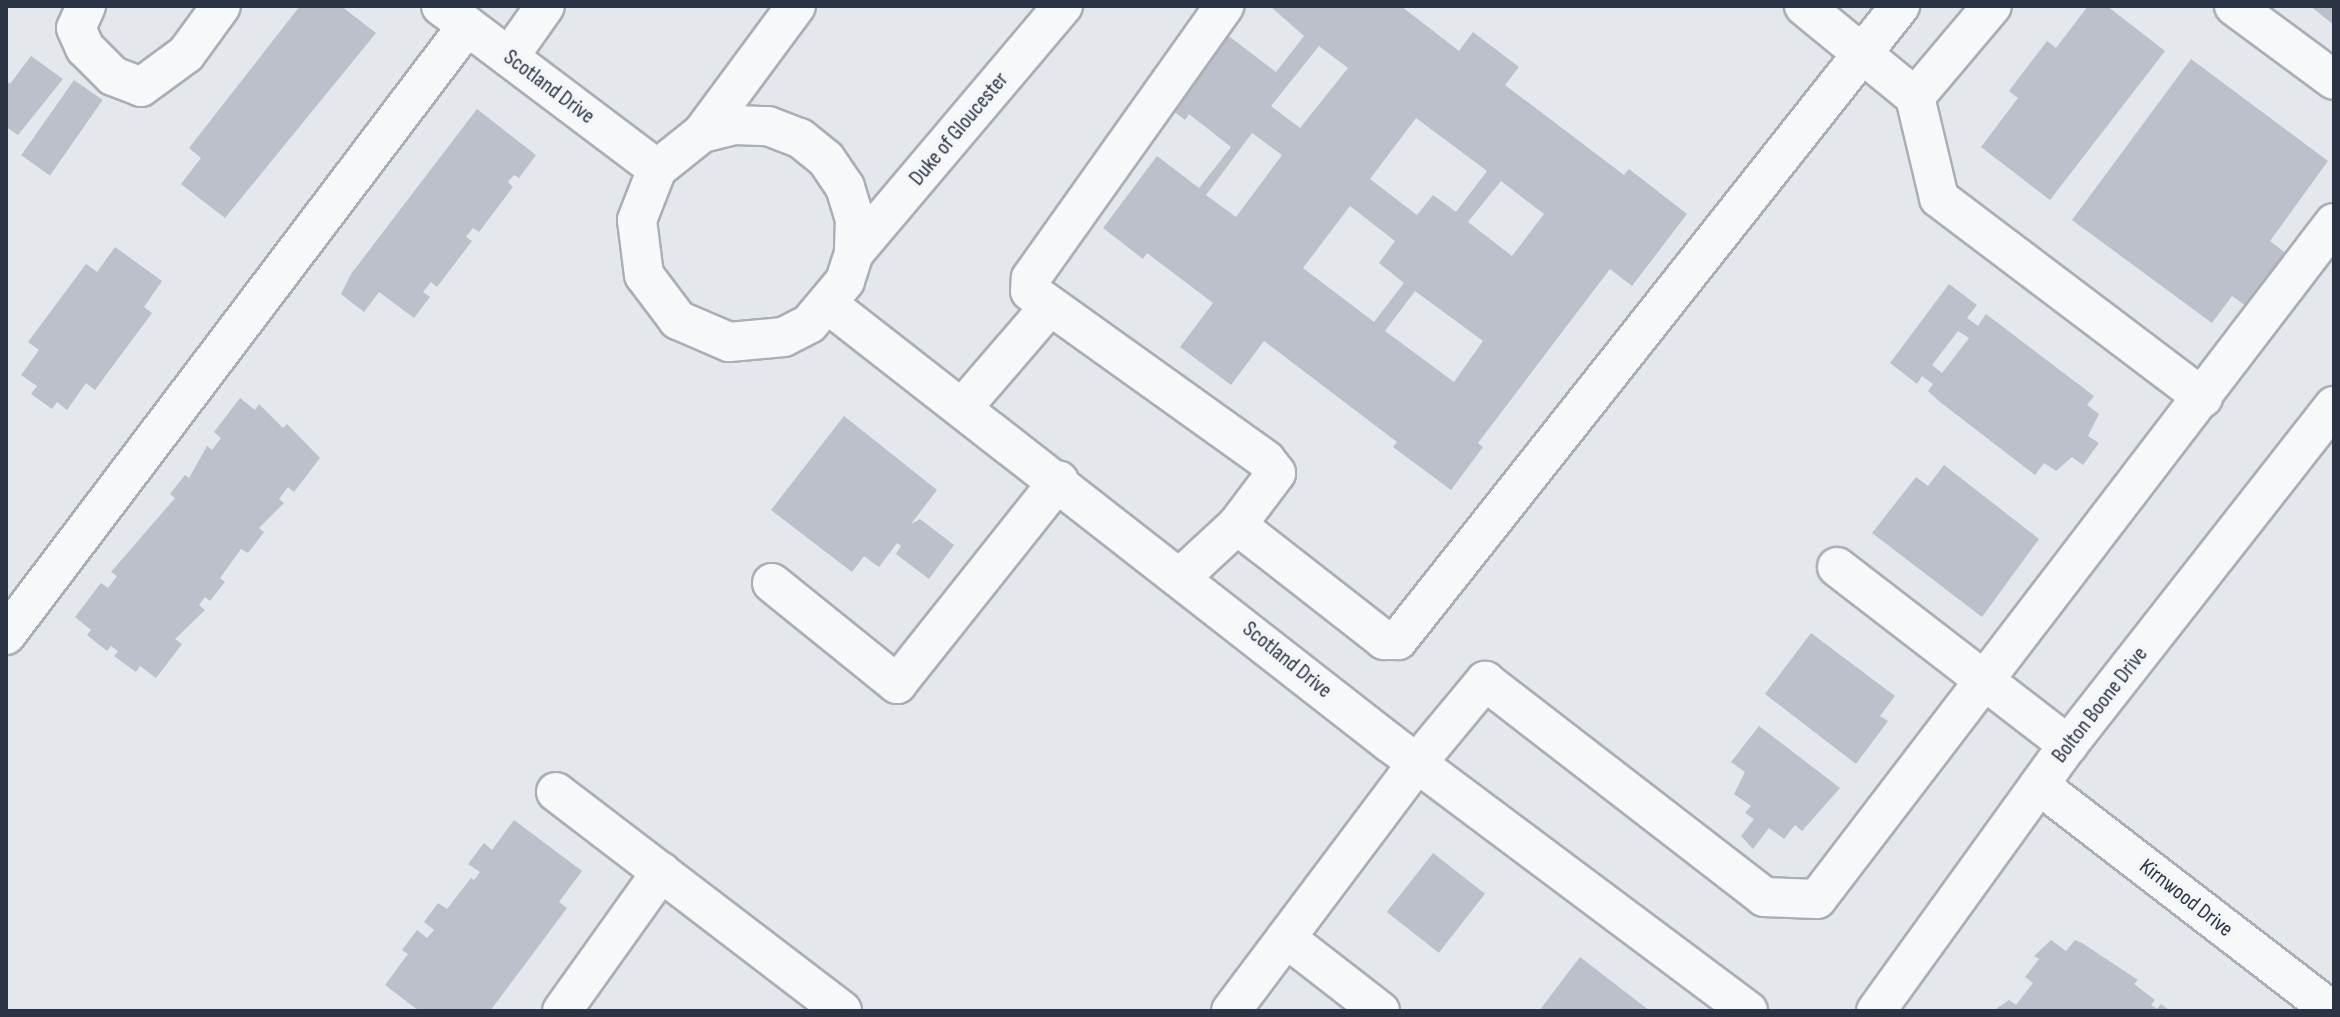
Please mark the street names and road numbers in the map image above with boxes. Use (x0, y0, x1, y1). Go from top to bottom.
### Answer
street label: Scotland Drive (498, 44, 600, 130)
street label: Duke of Gloucester (904, 67, 1014, 191)
street label: Scotland Drive (1237, 616, 1337, 704)
street label: Bolton Boone Drive (2047, 642, 2153, 768)
street label: Kirnwood Drive (2134, 853, 2238, 943)

